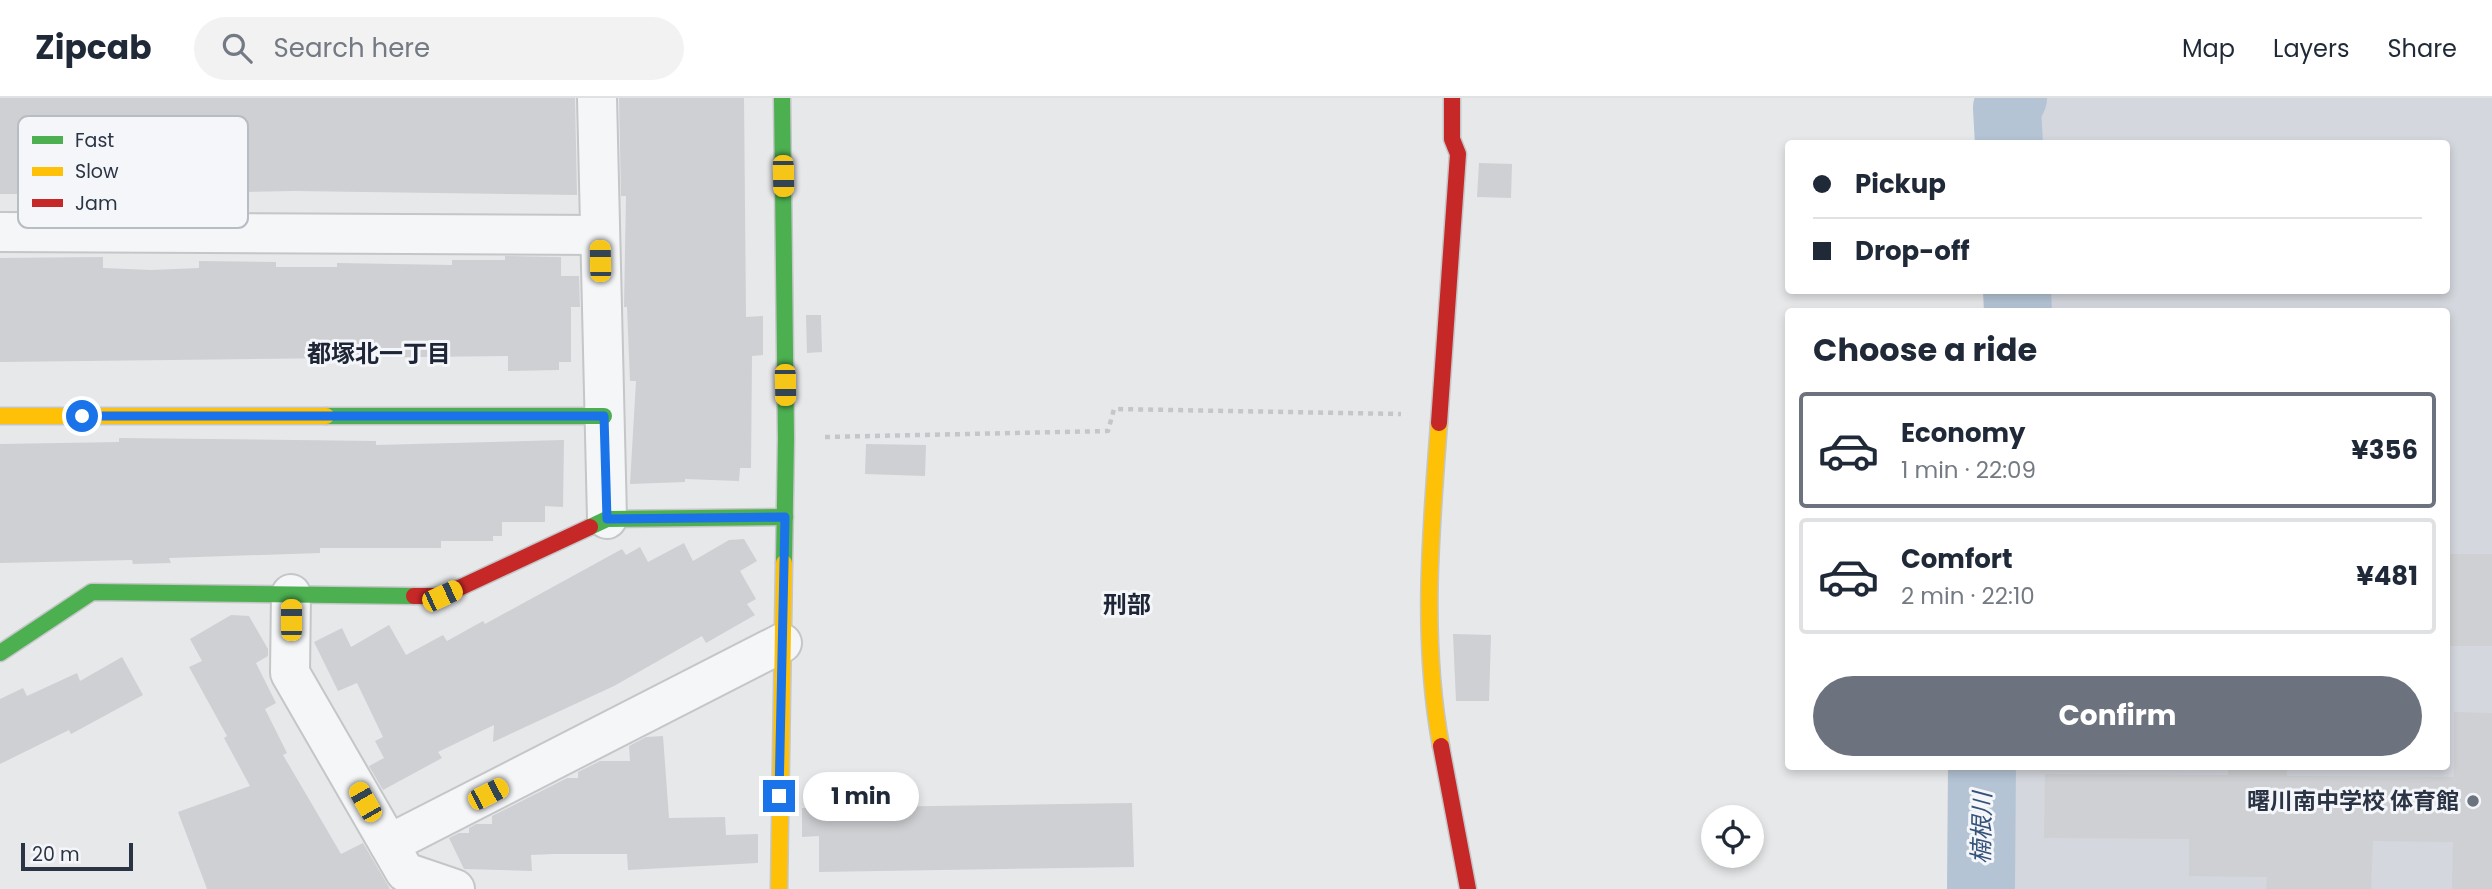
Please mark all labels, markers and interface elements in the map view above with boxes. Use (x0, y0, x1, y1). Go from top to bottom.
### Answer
search box (194, 17, 684, 80)
text: Zipcab (35, 24, 152, 71)
icon: search (218, 29, 256, 67)
text: Search here (274, 30, 430, 66)
text: Map (2182, 32, 2235, 65)
text: Layers (2273, 32, 2349, 65)
text: Share (2387, 32, 2457, 65)
legend (18, 116, 248, 228)
text: Fast (75, 127, 114, 154)
car (773, 155, 794, 197)
text: Slow (75, 158, 119, 185)
text: Pickup (1855, 166, 1946, 202)
text: Jam (75, 190, 117, 217)
text: Drop-off (1855, 233, 1970, 269)
car (590, 240, 611, 282)
text: Choose a ride (1813, 327, 2037, 372)
district label: 都塚北一丁目 (307, 337, 451, 370)
car (775, 364, 796, 406)
route start (66, 400, 98, 432)
text: Economy (1901, 415, 2025, 451)
icon: car (1817, 419, 1880, 482)
text: ¥356 (2351, 432, 2418, 468)
text: 1 min · 22:09 (1901, 454, 2036, 486)
text: Comfort (1901, 541, 2013, 577)
icon: car (1817, 545, 1880, 608)
text: ¥481 (2356, 558, 2418, 594)
car (419, 578, 466, 614)
text: 2 min · 22:10 (1901, 580, 2035, 612)
district label: 刑部 (1103, 588, 1151, 621)
car (281, 599, 302, 641)
button: Confirm (1813, 676, 2422, 756)
callout: 1 min (804, 772, 919, 820)
car (465, 775, 512, 813)
car (346, 779, 385, 825)
route end (763, 780, 795, 812)
text: 1 min (831, 780, 891, 812)
place label: 曙川南中学校 体育館 (2247, 785, 2459, 817)
water label: 楠根川 (1964, 789, 1999, 864)
marker: 曙川南中学校 体育館 (2465, 793, 2481, 809)
map controls (1701, 805, 1764, 868)
button: locate (1701, 805, 1764, 868)
scale bar (21, 840, 133, 872)
text: 20 m (32, 841, 80, 868)

